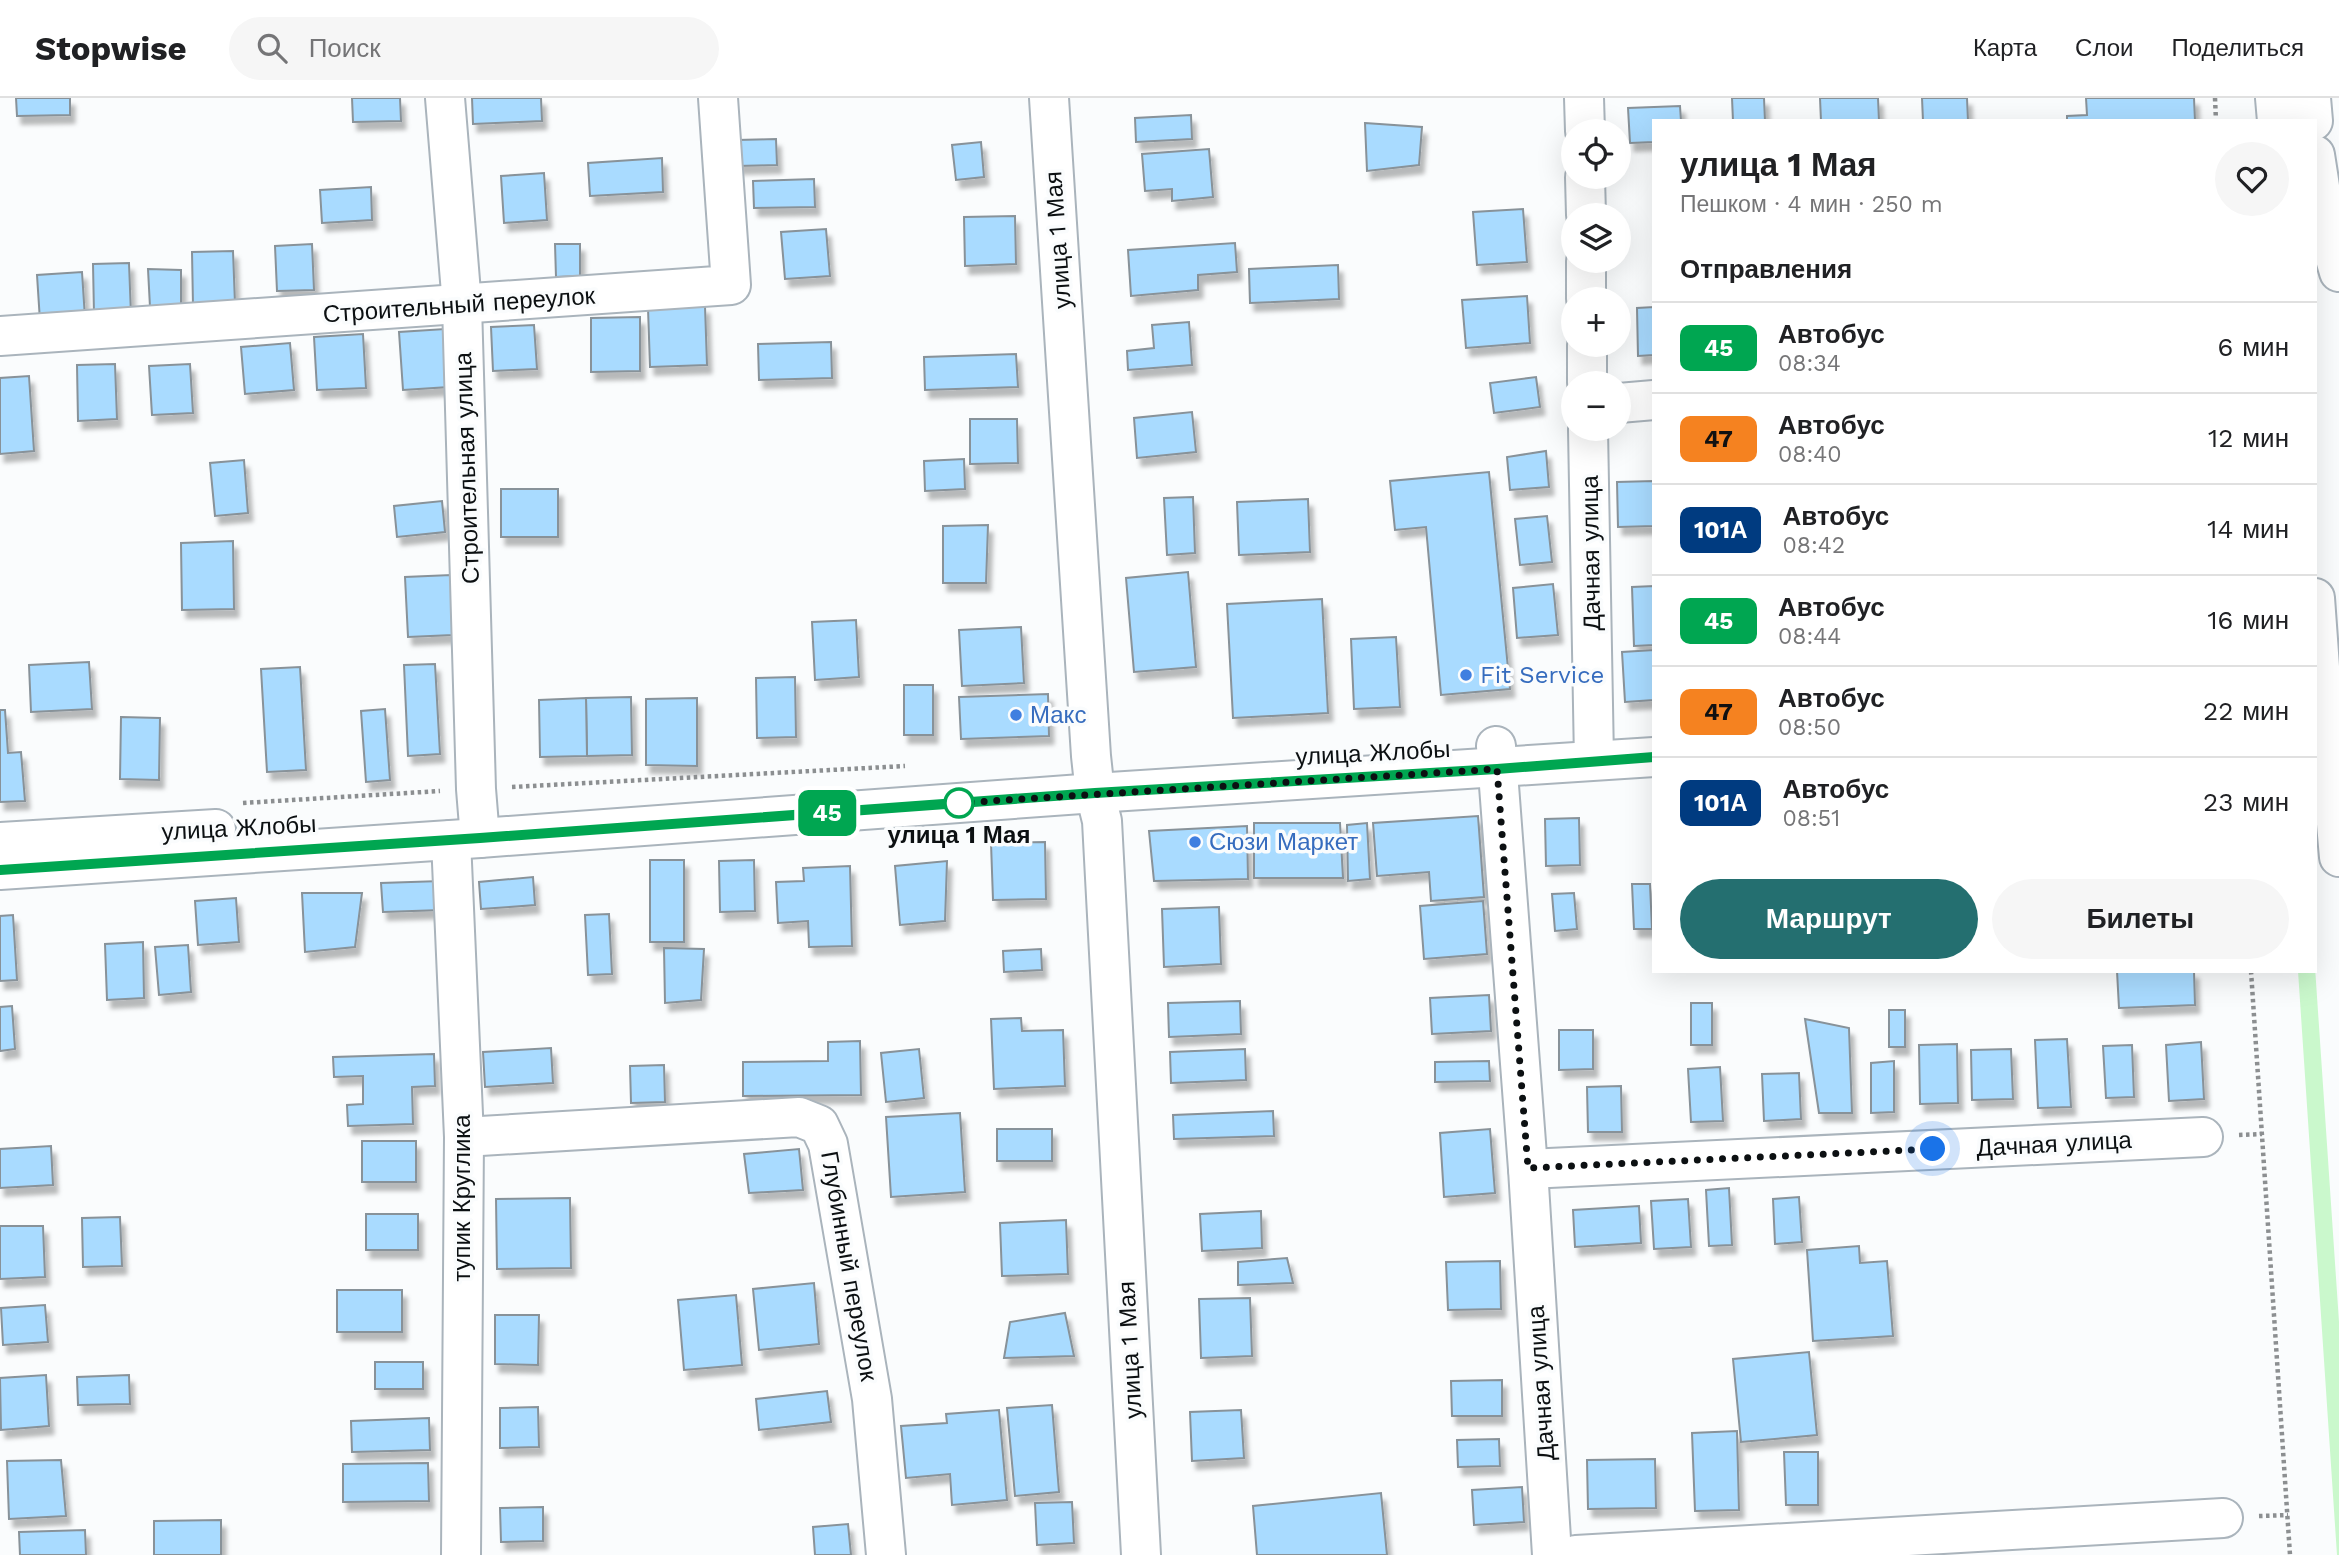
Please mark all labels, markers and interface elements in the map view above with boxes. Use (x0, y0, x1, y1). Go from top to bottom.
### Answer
search box (229, 17, 719, 80)
text: Stopwise (35, 29, 187, 68)
icon: search (253, 29, 291, 67)
text: Поиск (309, 33, 381, 63)
text: Карта (1973, 34, 2037, 62)
text: Слои (2075, 34, 2133, 62)
text: Поделиться (2171, 34, 2304, 62)
map controls (1561, 119, 1631, 441)
button: locate (1561, 119, 1631, 189)
button: heart (2215, 142, 2289, 216)
text: улица 1 Мая (1680, 145, 1877, 184)
street label: улица 1 Мая (1039, 170, 1077, 310)
text: Пешком · 4 мин · 250 m (1680, 191, 1943, 218)
button: layers (1561, 203, 1631, 273)
text: Отправления (1680, 254, 1852, 284)
street label: Строительный переулок (322, 281, 596, 328)
button: + (1561, 287, 1631, 357)
text: Автобус (1778, 319, 1885, 349)
text: 6 мин (2218, 332, 2289, 362)
text: 45 (1704, 334, 1733, 362)
text: 08:34 (1778, 350, 1841, 377)
street label: Строительная улица (449, 351, 485, 584)
button: − (1561, 371, 1631, 441)
text: Автобус (1778, 410, 1885, 440)
text: 12 мин (2208, 423, 2289, 453)
text: 47 (1704, 425, 1733, 453)
text: 08:40 (1778, 441, 1842, 468)
street label: Дачная улица (1576, 474, 1606, 631)
text: Автобус (1782, 501, 1889, 531)
text: 14 мин (2207, 514, 2289, 544)
text: 101А (1694, 516, 1747, 544)
text: 08:42 (1782, 532, 1845, 559)
text: Автобус (1778, 592, 1885, 622)
text: 16 мин (2207, 605, 2289, 635)
text: 45 (1704, 607, 1733, 635)
text: 08:44 (1778, 623, 1841, 650)
place label: Fit Service (1480, 661, 1604, 689)
marker: Fit Service (1458, 667, 1474, 683)
text: Автобус (1778, 683, 1885, 713)
text: 22 мин (2203, 696, 2289, 726)
text: 47 (1704, 698, 1733, 726)
place label: Макс (1030, 701, 1086, 729)
marker: Макс (1008, 707, 1024, 723)
text: 08:50 (1778, 714, 1841, 741)
street label: улица Жлобы (1295, 735, 1451, 771)
text: Автобус (1782, 774, 1889, 804)
text: 23 мин (2203, 787, 2289, 817)
marker: улица 1 Мая (944, 788, 974, 818)
text: 101А (1694, 789, 1747, 817)
line badge: 45 (796, 790, 858, 836)
text: 45 (812, 799, 842, 827)
text: 08:51 (1782, 805, 1840, 832)
street label: улица Жлобы (161, 810, 317, 846)
place label: улица 1 Мая (888, 821, 1030, 849)
place label: Сюзи Маркет (1209, 828, 1358, 856)
marker: Сюзи Маркет (1187, 834, 1203, 850)
button: Маршрут (1680, 879, 1978, 959)
button: Билеты (1992, 879, 2289, 959)
street label: тупик Круглика (448, 1114, 476, 1282)
street label: Дачная улица (1976, 1126, 2133, 1162)
your location (1915, 1131, 1950, 1166)
street label: Глубинный переулок (815, 1149, 883, 1384)
street label: улица 1 Мая (1112, 1280, 1148, 1420)
street label: Дачная улица (1522, 1304, 1560, 1461)

